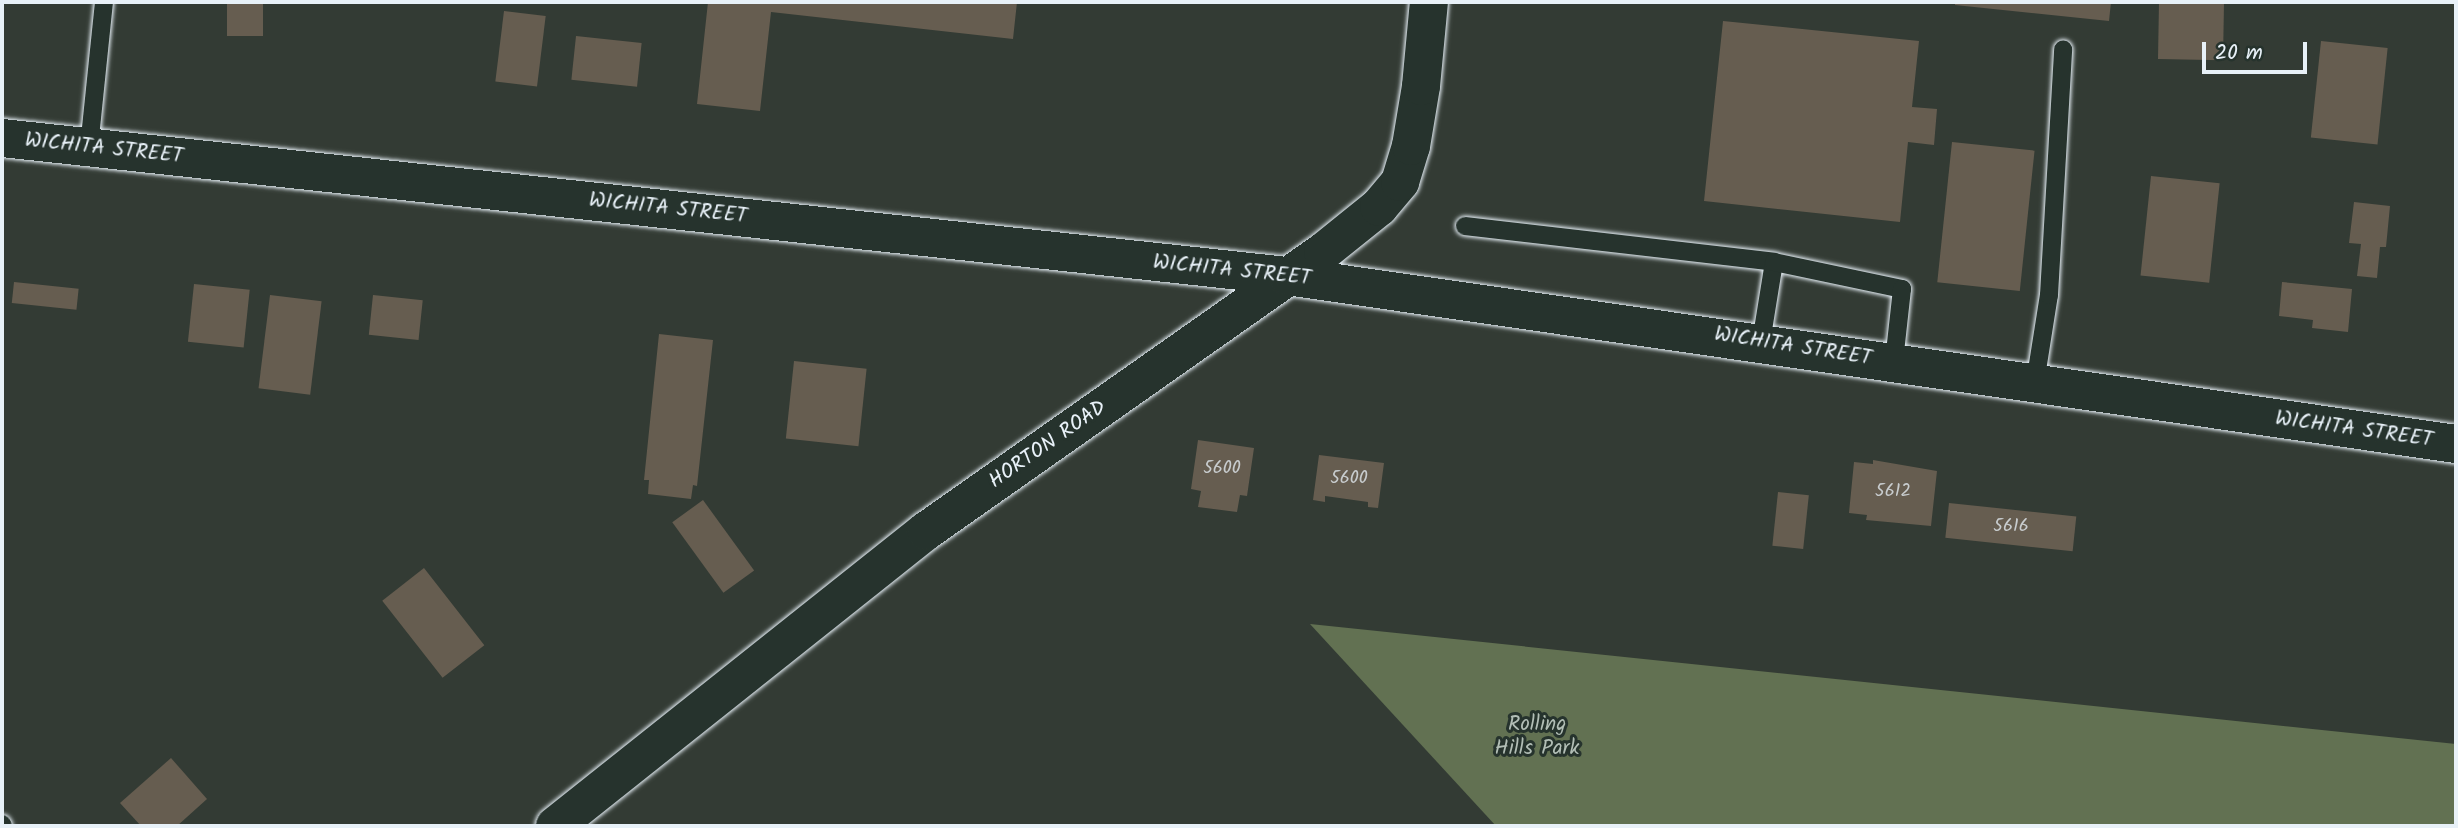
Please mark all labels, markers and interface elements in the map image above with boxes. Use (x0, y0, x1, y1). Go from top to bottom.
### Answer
scale bar (2206, 28, 2311, 72)
text: 20 m (2215, 37, 2263, 70)
street label: WICHITA STREET (24, 128, 184, 170)
street label: WICHITA STREET (588, 188, 748, 230)
street label: WICHITA STREET (1152, 250, 1312, 292)
street label: WICHITA STREET (1713, 322, 1873, 372)
street label: HORTON ROAD (984, 395, 1112, 495)
street label: WICHITA STREET (2274, 406, 2434, 454)
house number: 5600 (1203, 458, 1241, 480)
house number: 5600 (1330, 468, 1368, 490)
house number: 5612 (1875, 481, 1911, 503)
house number: 5616 (1993, 516, 2029, 538)
park label: Rolling Hills Park (1495, 712, 1579, 762)

